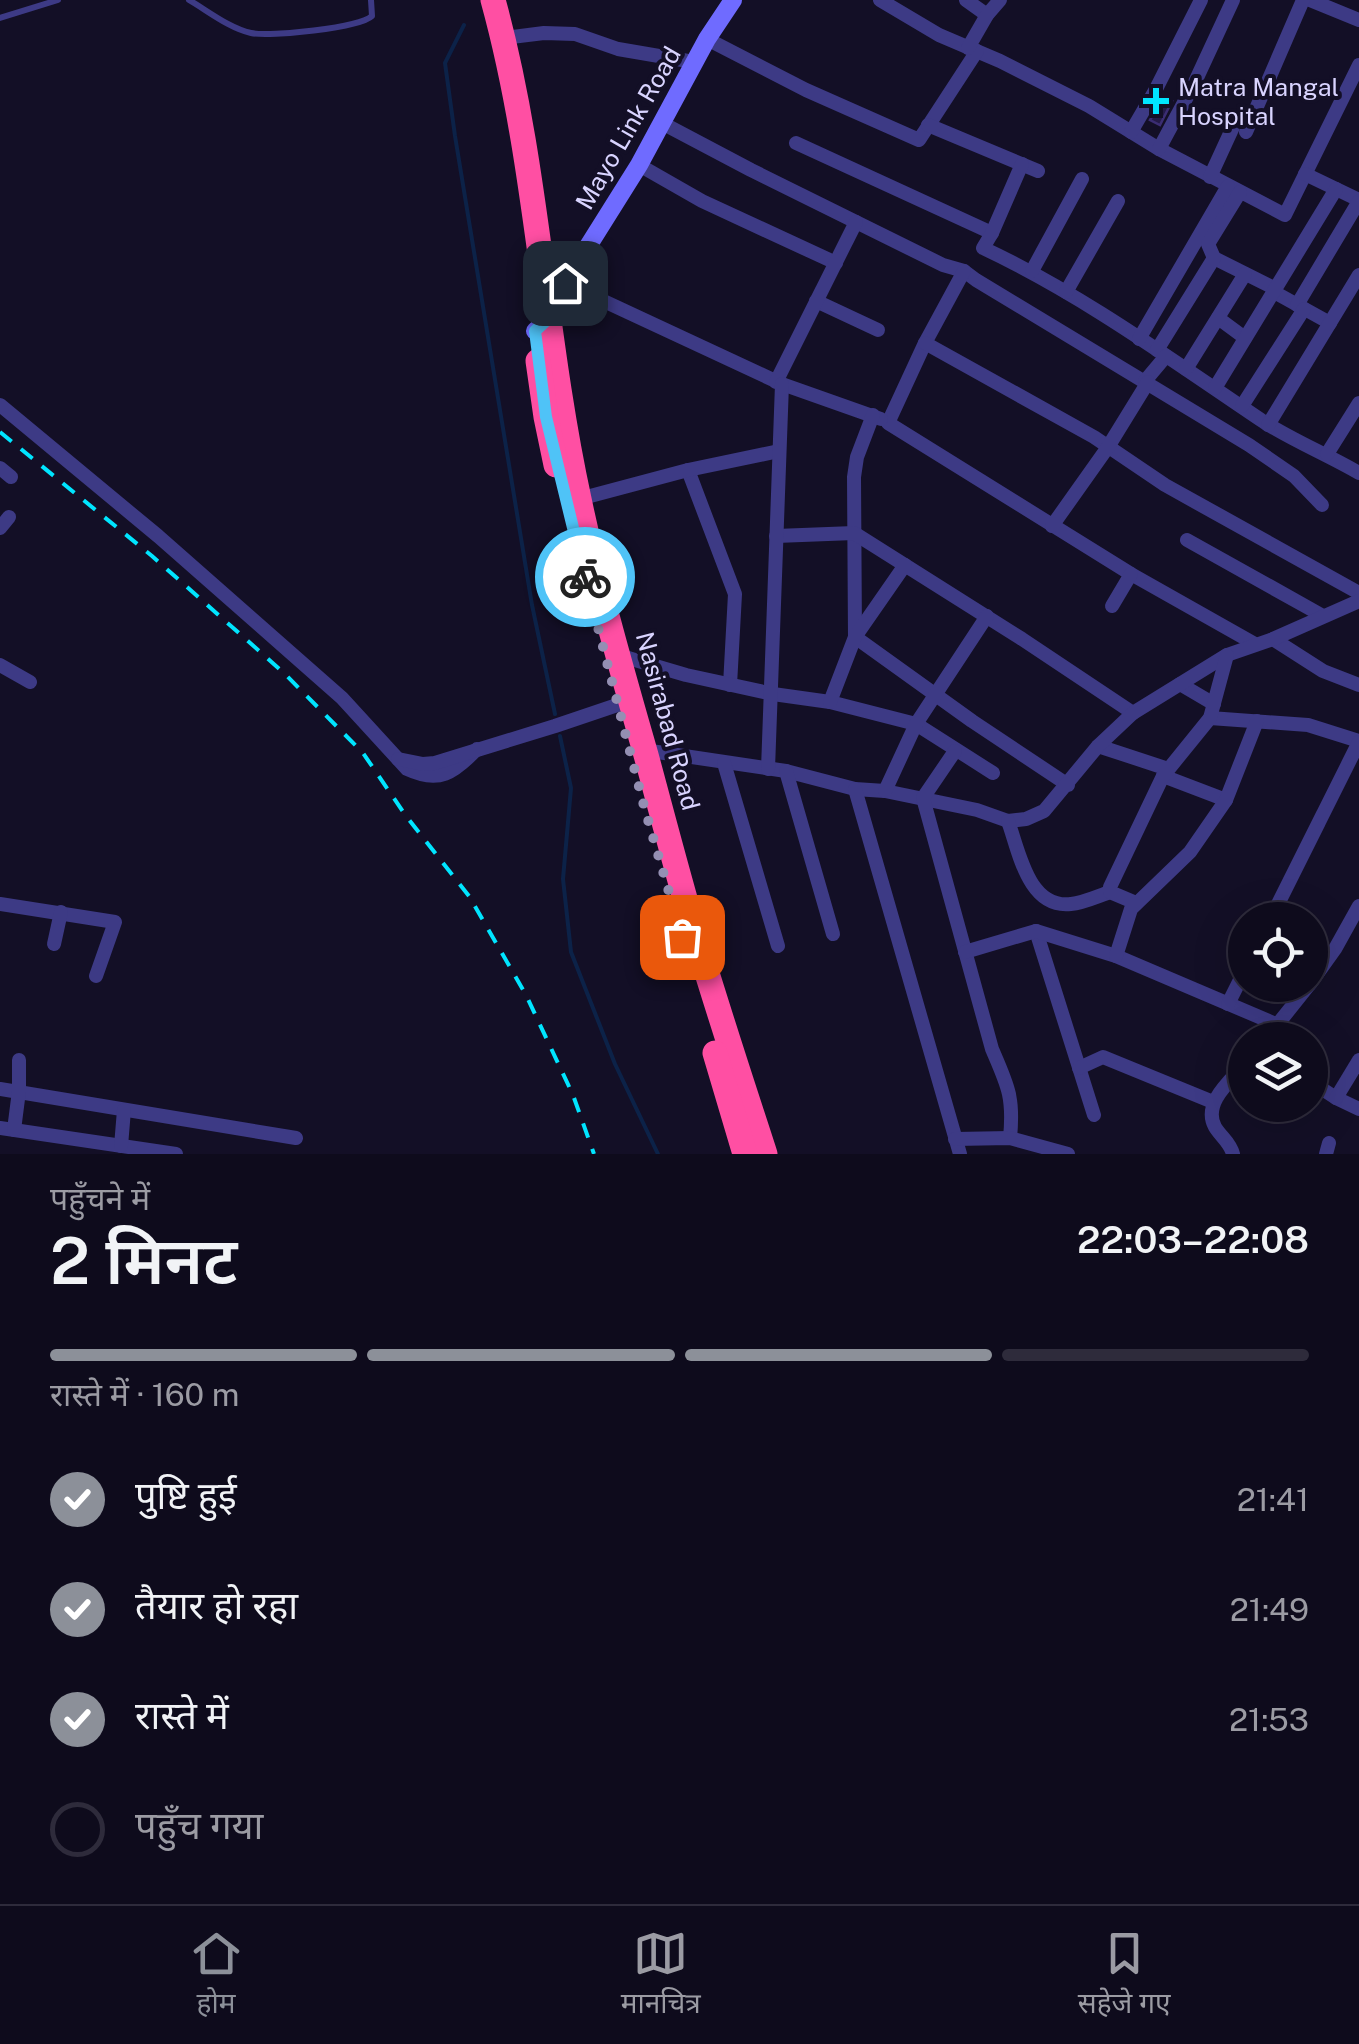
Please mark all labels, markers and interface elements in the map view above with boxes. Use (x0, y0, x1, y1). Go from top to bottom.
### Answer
street label: Mayo Link Road (569, 41, 687, 215)
place label: Matra Mangal Hospital (1178, 72, 1339, 131)
marker: Matra Mangal Hospital (1143, 88, 1169, 114)
pin (523, 241, 608, 326)
icon: home (538, 256, 593, 311)
courier (535, 527, 635, 627)
icon: bike (558, 550, 613, 605)
street label: Nasirabad Road (630, 629, 706, 813)
pin (640, 895, 725, 980)
map controls (1228, 902, 1328, 1122)
button: locate (1228, 902, 1328, 1002)
icon: bag (655, 910, 710, 965)
button: layers (1228, 1022, 1328, 1122)
text: पहुँचने में (50, 1180, 150, 1217)
text: 22:03–22:08 (1077, 1217, 1309, 1262)
text: 2 मिनट (50, 1222, 237, 1299)
text: रास्ते में · 160 m (50, 1376, 239, 1413)
icon: check (50, 1472, 105, 1527)
text: पुष्टि हुई (135, 1473, 237, 1518)
text: 21:41 (1237, 1481, 1309, 1518)
icon: check (50, 1582, 105, 1637)
text: तैयार हो रहा (135, 1583, 298, 1628)
text: 21:49 (1230, 1591, 1309, 1628)
icon: check (50, 1692, 105, 1747)
text: रास्ते में (135, 1693, 229, 1738)
text: 21:53 (1229, 1701, 1309, 1738)
text: पहुँच गया (135, 1803, 263, 1848)
tab: होम (189, 1926, 244, 2024)
tab: मानचित्र (621, 1926, 701, 2024)
tab: सहेजे गए (1078, 1926, 1170, 2024)

